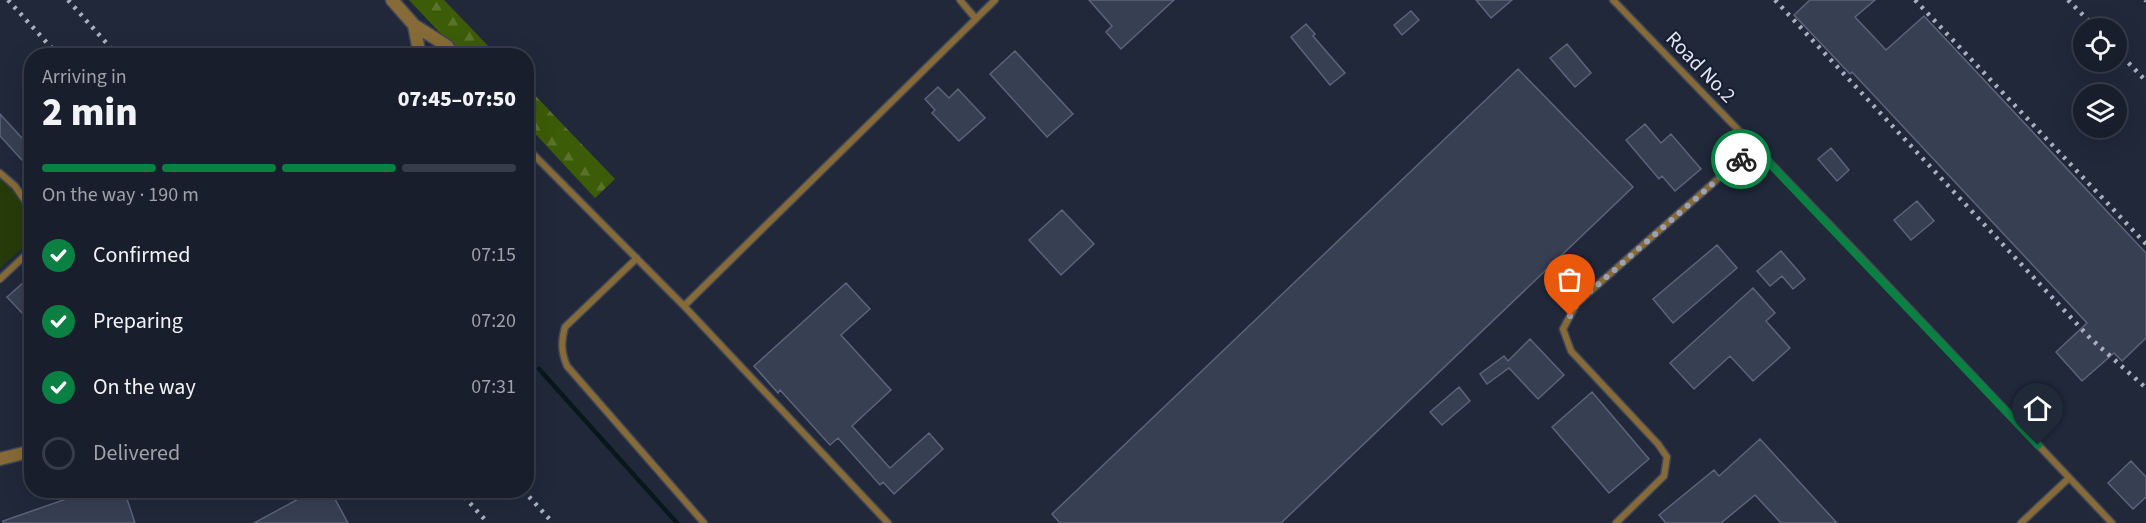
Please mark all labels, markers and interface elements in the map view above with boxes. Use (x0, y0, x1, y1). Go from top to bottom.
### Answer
map controls (2073, 18, 2127, 138)
button: locate (2073, 18, 2127, 72)
street label: Road No.2 (1659, 24, 1743, 110)
text: Arriving in (42, 63, 127, 91)
text: 07:45–07:50 (398, 83, 516, 115)
button: layers (2073, 84, 2127, 138)
text: 2 min (42, 85, 138, 141)
courier (1711, 129, 1771, 189)
icon: bike (1725, 143, 1758, 176)
text: On the way · 190 m (42, 181, 199, 209)
icon: check (42, 239, 75, 272)
text: Confirmed (93, 239, 190, 271)
text: 07:15 (471, 241, 516, 269)
pin (1544, 254, 1595, 316)
icon: bag (1553, 263, 1586, 296)
icon: check (42, 305, 75, 338)
text: Preparing (93, 305, 183, 337)
text: 07:20 (471, 307, 516, 335)
icon: check (42, 371, 75, 404)
text: On the way (93, 371, 196, 403)
text: 07:31 (471, 373, 516, 401)
pin (2012, 383, 2063, 445)
icon: home (2021, 392, 2054, 425)
text: Delivered (93, 437, 180, 469)

